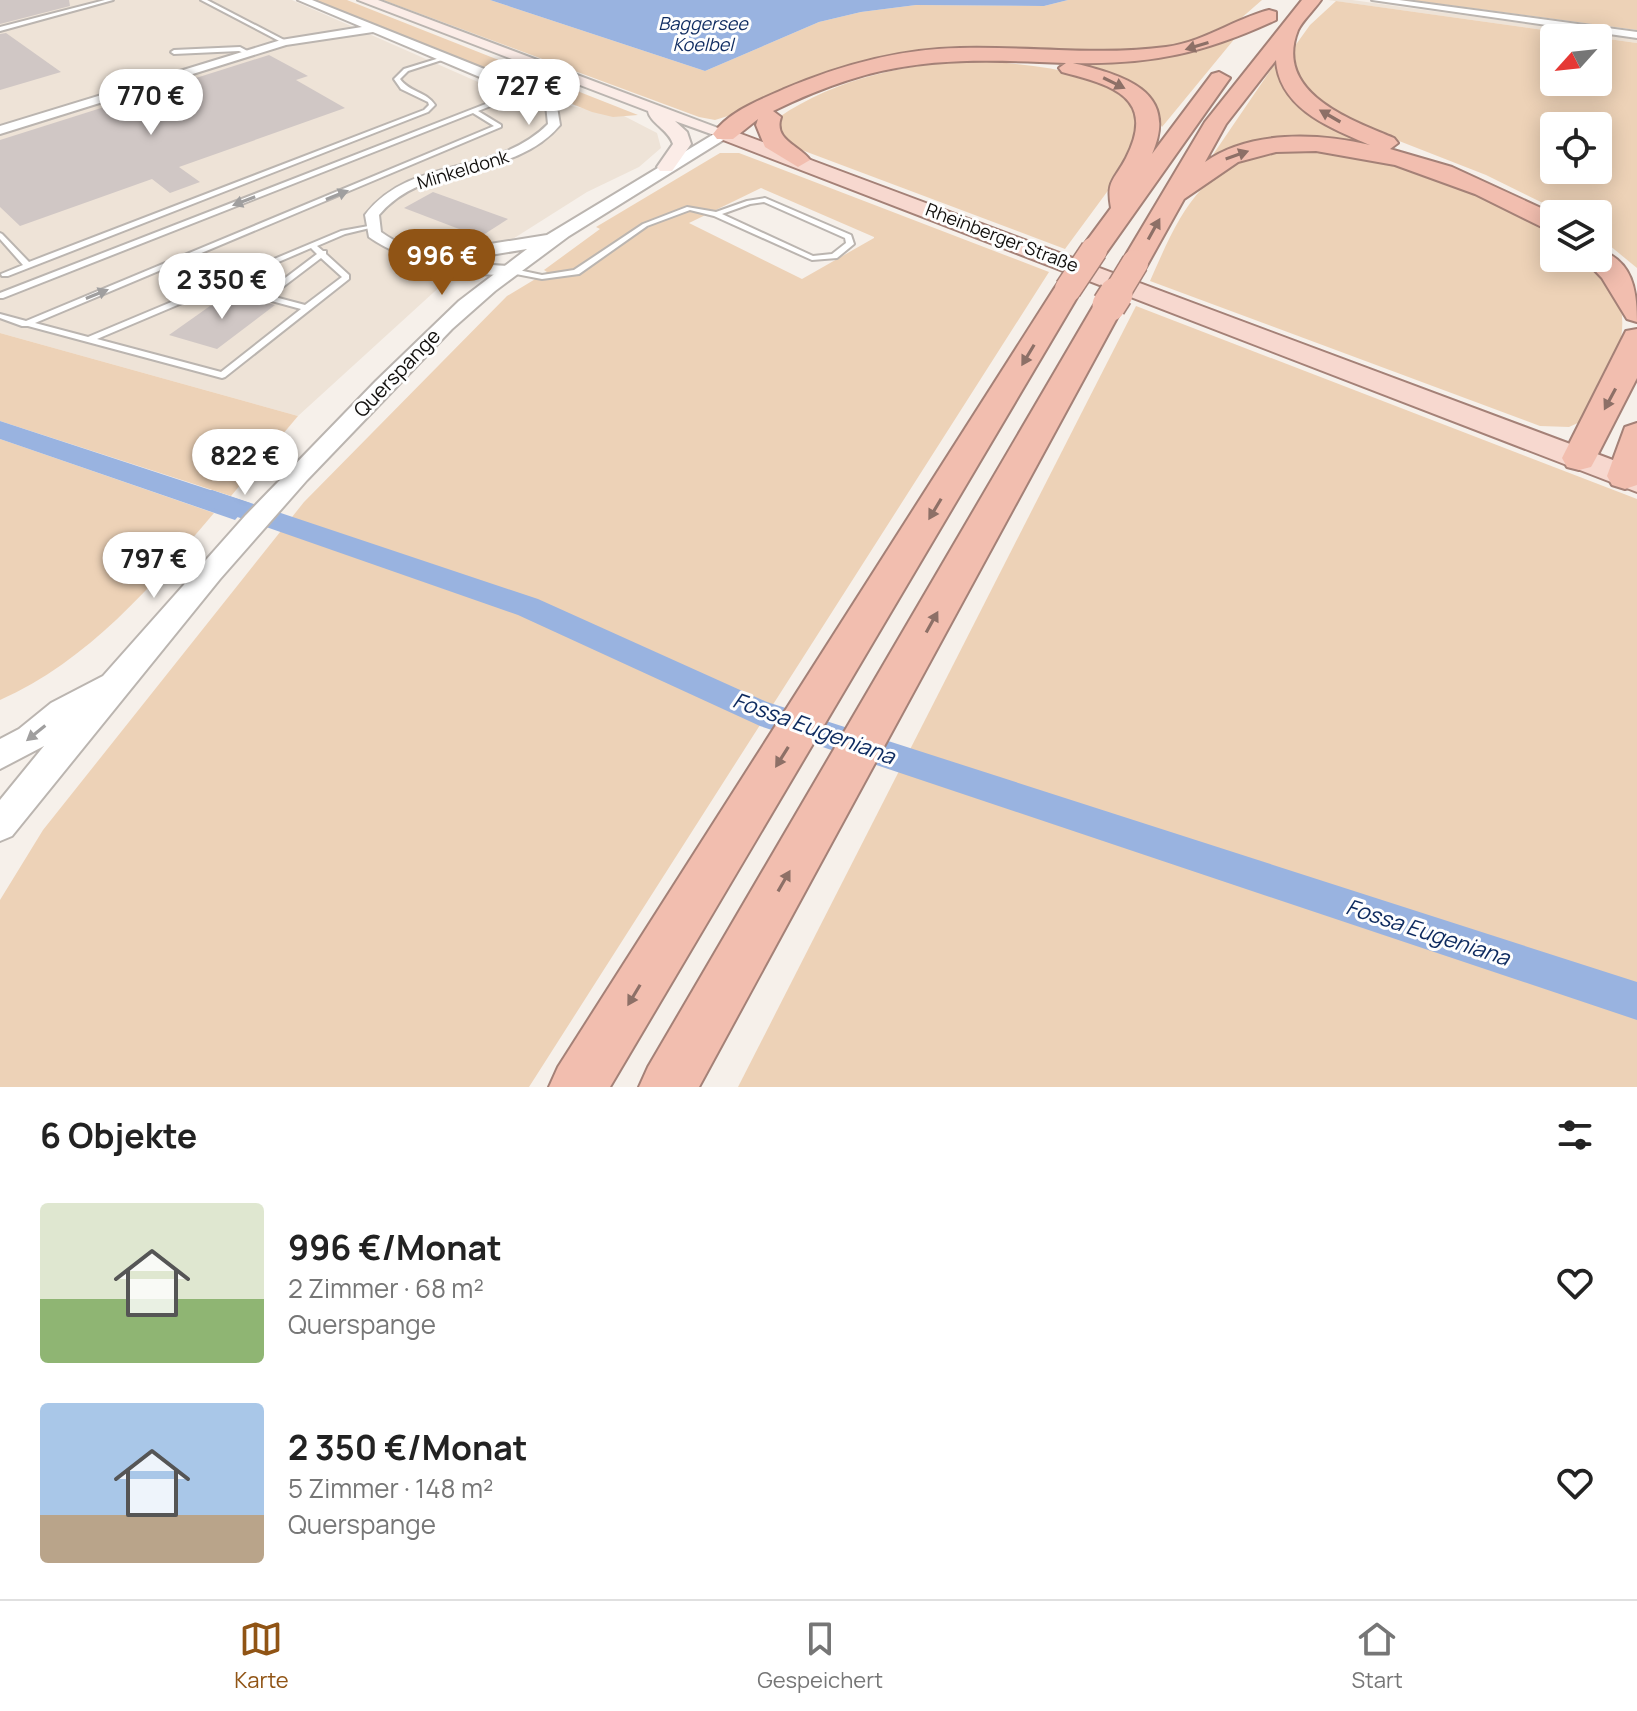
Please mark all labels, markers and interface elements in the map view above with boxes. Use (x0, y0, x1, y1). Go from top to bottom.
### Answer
water label: Baggersee Koelbel (658, 11, 749, 56)
north arrow (1540, 24, 1612, 96)
map controls (1540, 24, 1612, 272)
one-way arrow (1185, 40, 1209, 53)
pin: 727 € (473, 59, 585, 127)
text: 727 € (496, 67, 562, 103)
pin: 770 € (95, 69, 207, 137)
one-way arrow (1102, 76, 1126, 90)
text: 770 € (117, 77, 185, 113)
one-way arrow (1318, 109, 1341, 122)
button: locate (1540, 112, 1612, 184)
street label: Minkeldonk (414, 143, 512, 194)
one-way arrow (1226, 148, 1250, 160)
one-way arrow (325, 188, 349, 201)
one-way arrow (232, 195, 256, 208)
street label: Rheinberger Straße (923, 197, 1082, 277)
button: layers (1540, 200, 1612, 272)
one-way arrow (1147, 218, 1161, 240)
pin: 996 € (386, 229, 498, 297)
text: 996 € (406, 237, 478, 273)
pin: 2 350 € (148, 253, 296, 321)
text: 2 350 € (176, 261, 268, 297)
one-way arrow (85, 287, 109, 300)
street label: Querspange (347, 322, 446, 423)
one-way arrow (1021, 344, 1035, 366)
one-way arrow (1604, 387, 1617, 410)
pin: 822 € (189, 429, 301, 497)
text: 822 € (210, 437, 280, 473)
one-way arrow (928, 498, 942, 520)
pin: 797 € (98, 532, 210, 600)
text: 797 € (121, 540, 187, 576)
one-way arrow (925, 611, 938, 634)
water label: Fossa Eugeniana (729, 685, 901, 772)
one-way arrow (26, 725, 46, 741)
one-way arrow (776, 746, 790, 768)
one-way arrow (777, 869, 791, 892)
water label: Fossa Eugeniana (1342, 891, 1515, 973)
one-way arrow (628, 984, 642, 1006)
text: 6 Objekte (40, 1112, 197, 1158)
icon: filters (1553, 1113, 1597, 1157)
text: 996 €/Monat (288, 1224, 502, 1270)
icon: home (104, 1235, 200, 1331)
icon: heart (1553, 1261, 1597, 1305)
text: 2 Zimmer · 68 m² (288, 1270, 484, 1306)
text: Querspange (288, 1306, 436, 1342)
text: 2 350 €/Monat (288, 1424, 528, 1470)
icon: home (104, 1435, 200, 1531)
icon: heart (1553, 1461, 1597, 1505)
text: 5 Zimmer · 148 m² (288, 1470, 493, 1506)
text: Querspange (288, 1506, 436, 1542)
tab: Karte (234, 1617, 289, 1695)
tab: Gespeichert (757, 1617, 883, 1695)
tab: Start (1351, 1617, 1403, 1695)

